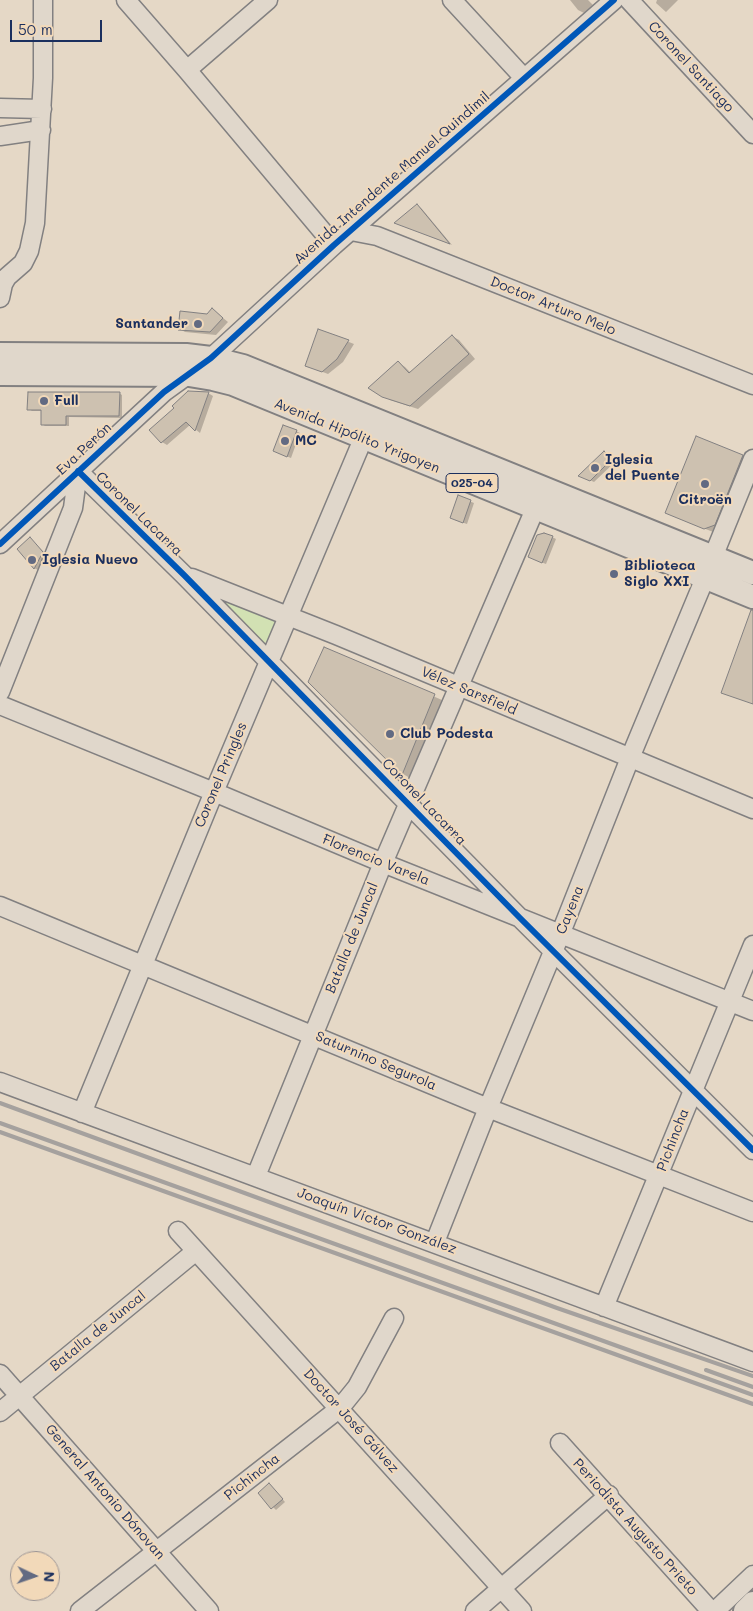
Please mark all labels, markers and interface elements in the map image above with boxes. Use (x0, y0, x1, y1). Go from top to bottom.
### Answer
scale bar (12, 10, 105, 42)
street label: Coronel Santiago (645, 18, 737, 116)
text: 50 m (18, 19, 53, 39)
street label: Avenida Intendente Manuel Quindimil (291, 88, 493, 268)
street label: Doctor Arturo Melo (488, 273, 618, 339)
place label: Santander (115, 316, 188, 332)
marker: Santander (192, 318, 204, 330)
place label: Full (54, 393, 79, 409)
marker: Full (38, 395, 50, 407)
street label: Avenida Hipólito Yrigoyen (272, 395, 442, 477)
street label: Eva Perón (53, 419, 115, 479)
place label: MC (295, 433, 317, 449)
marker: MC (279, 435, 291, 447)
place label: Iglesia del Puente (605, 452, 680, 484)
marker: Iglesia del Puente (589, 462, 601, 474)
street label: Coronel Lacarra (92, 468, 186, 560)
road number: 025-04 (446, 473, 498, 492)
marker: Citroën (699, 478, 711, 490)
place label: Citroën (678, 492, 732, 508)
place label: Iglesia Nuevo (42, 552, 138, 568)
marker: Iglesia Nuevo (26, 554, 38, 566)
place label: Biblioteca Siglo XXI (624, 558, 696, 590)
marker: Biblioteca Siglo XXI (608, 568, 620, 580)
street label: Vélez Sarsfield (419, 663, 519, 719)
street label: Coronel Pringles (191, 720, 251, 830)
place label: Club Podesta (400, 726, 493, 742)
marker: Club Podesta (384, 728, 396, 740)
street label: Coronel Lacarra (378, 755, 470, 849)
street label: Florencio Varela (320, 831, 432, 889)
street label: Batalla de Juncal (322, 880, 382, 996)
street label: Cayena (553, 883, 587, 937)
street label: Saturnino Segurola (313, 1028, 439, 1094)
street label: Pichincha (653, 1106, 693, 1174)
street label: Joaquín Víctor González (295, 1184, 459, 1258)
street label: Batalla de Juncal (47, 1287, 149, 1375)
street label: Doctor José Gálvez (300, 1365, 402, 1477)
street label: General Antonio Dónovan (42, 1421, 168, 1563)
street label: Pichincha (221, 1450, 283, 1504)
street label: Periodista Augusto Prieto (569, 1455, 701, 1599)
north arrow (10, 1551, 60, 1601)
text: N (40, 1571, 59, 1583)

